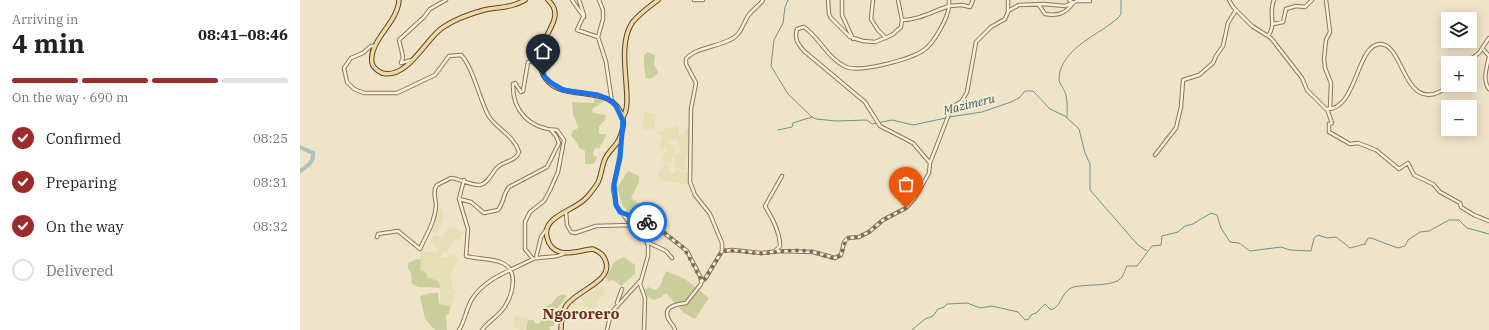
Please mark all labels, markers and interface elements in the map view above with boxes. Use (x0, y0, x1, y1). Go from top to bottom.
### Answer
text: Arriving in (12, 11, 78, 28)
map controls (1441, 12, 1477, 136)
button: layers (1441, 12, 1477, 48)
text: 08:41–08:46 (198, 25, 288, 44)
text: 4 min (12, 26, 85, 60)
pin (526, 34, 560, 75)
icon: home (532, 40, 554, 62)
button: + (1441, 56, 1477, 92)
text: On the way · 690 m (12, 89, 128, 106)
water label: Mazimeru (941, 90, 997, 118)
button: − (1441, 100, 1477, 136)
icon: check (12, 127, 34, 149)
text: Confirmed (46, 129, 121, 148)
text: 08:25 (253, 130, 288, 147)
pin (889, 167, 923, 208)
icon: check (12, 171, 34, 193)
text: Preparing (46, 173, 117, 192)
icon: bag (895, 173, 917, 195)
text: 08:31 (253, 174, 288, 191)
courier (627, 202, 667, 242)
icon: bike (636, 211, 658, 233)
icon: check (12, 215, 34, 237)
text: On the way (46, 217, 124, 236)
text: 08:32 (253, 218, 288, 235)
text: Delivered (46, 261, 114, 280)
district label: Ngororero (543, 304, 620, 323)

